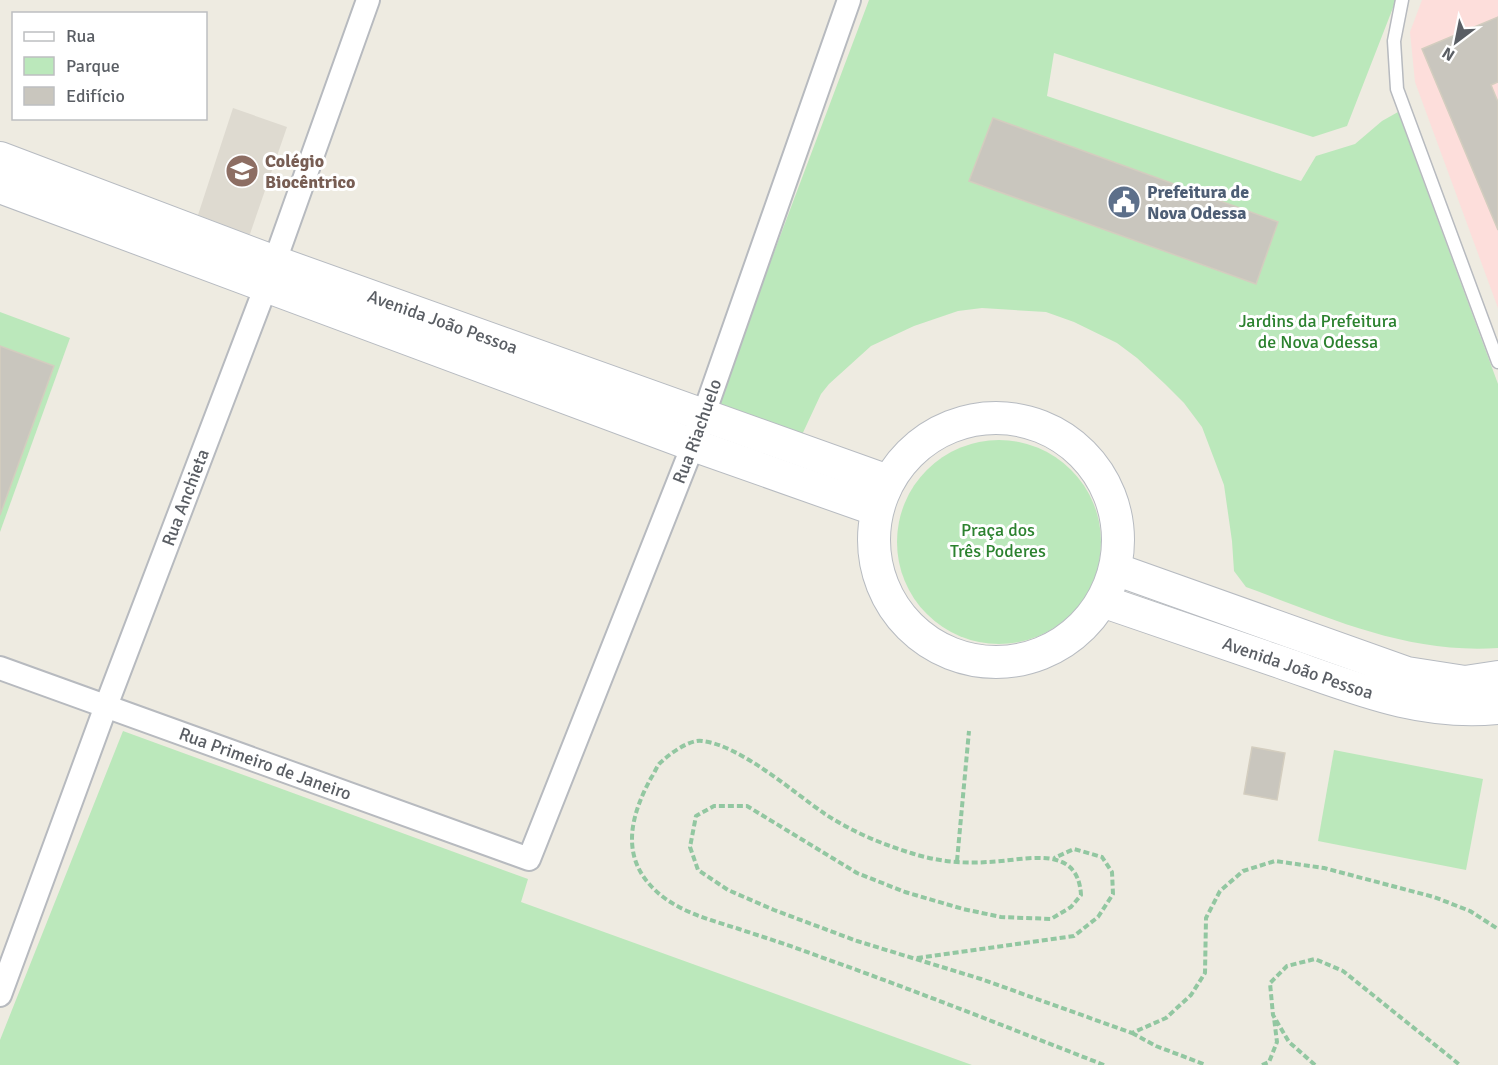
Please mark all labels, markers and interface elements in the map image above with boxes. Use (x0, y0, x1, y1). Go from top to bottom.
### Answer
legend (12, 12, 207, 120)
north arrow (1426, 12, 1486, 72)
text: Rua (66, 25, 95, 47)
text: N (1439, 42, 1459, 65)
text: Parque (66, 55, 120, 77)
text: Edifício (66, 85, 125, 107)
place label: Colégio Biocêntrico (265, 150, 355, 193)
school or university icon: Colégio Biocêntrico (224, 153, 260, 189)
place label: Prefeitura de Nova Odessa (1147, 181, 1249, 224)
public building icon: Prefeitura de Nova Odessa (1106, 184, 1142, 220)
street label: Avenida João Pessoa (365, 285, 521, 359)
park label: Jardins da Prefeitura de Nova Odessa (1239, 310, 1397, 353)
street label: Rua Riachuelo (668, 376, 726, 487)
street label: Rua Anchieta (157, 446, 214, 549)
park label: Praça dos Três Poderes (950, 519, 1046, 562)
street label: Avenida João Pessoa (1220, 632, 1376, 704)
street label: Rua Primeiro de Janeiro (176, 723, 354, 805)

